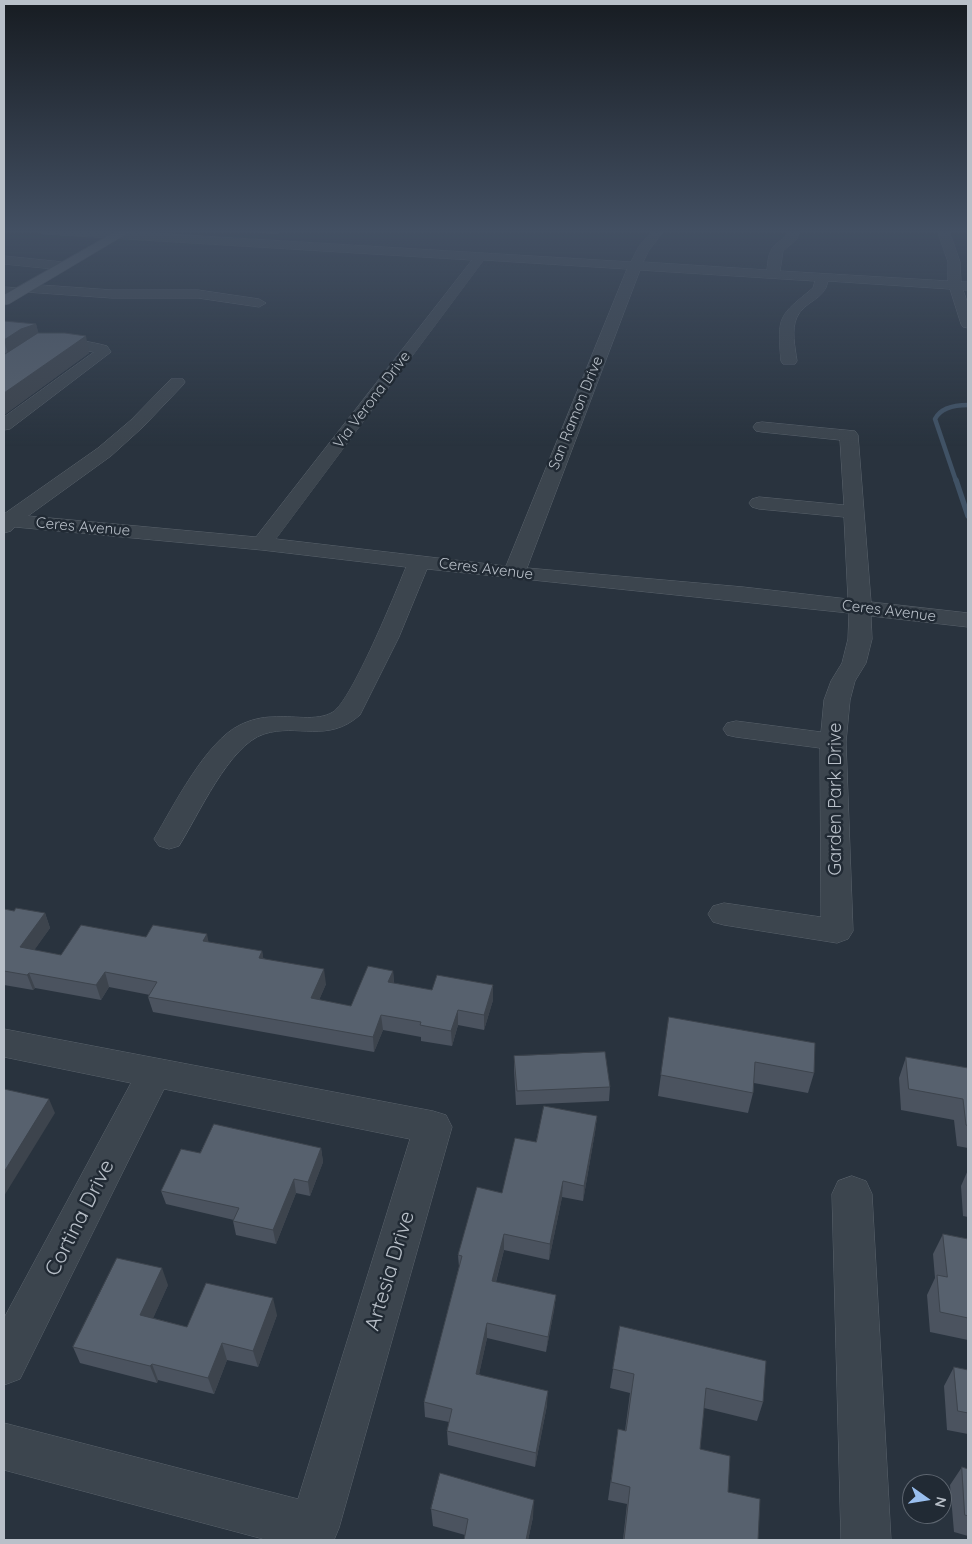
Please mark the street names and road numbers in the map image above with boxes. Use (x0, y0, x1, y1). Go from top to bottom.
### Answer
street label: Via Verona Drive (330, 348, 414, 452)
street label: San Ramon Drive (545, 353, 607, 473)
street label: Ceres Avenue (35, 514, 131, 540)
street label: Ceres Avenue (438, 554, 534, 584)
street label: Ceres Avenue (841, 596, 937, 626)
street label: Garden Park Drive (825, 723, 847, 875)
street label: Cortina Drive (40, 1156, 120, 1280)
street label: Artesia Drive (360, 1208, 420, 1334)

